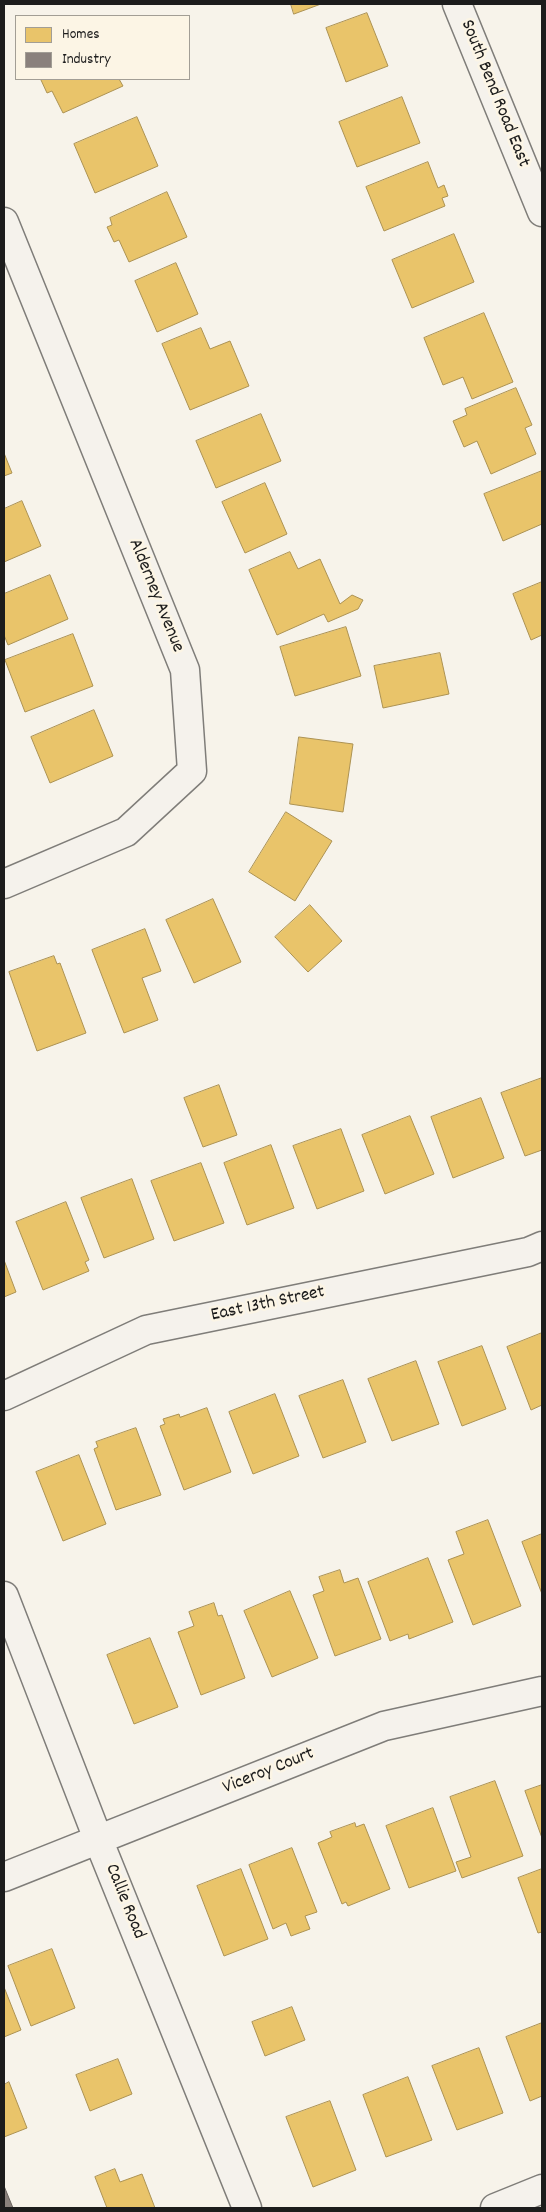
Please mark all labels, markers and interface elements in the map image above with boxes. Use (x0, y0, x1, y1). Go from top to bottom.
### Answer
legend (15, 15, 190, 80)
street label: South Bend Road East (454, 17, 534, 171)
text: Homes (62, 24, 100, 46)
text: Industry (62, 49, 111, 71)
street label: Alderney Avenue (122, 536, 188, 656)
street label: East 13th Street (209, 1282, 327, 1328)
street label: Viceroy Court (220, 1743, 318, 1801)
street label: Callie Road (99, 1861, 149, 1943)

